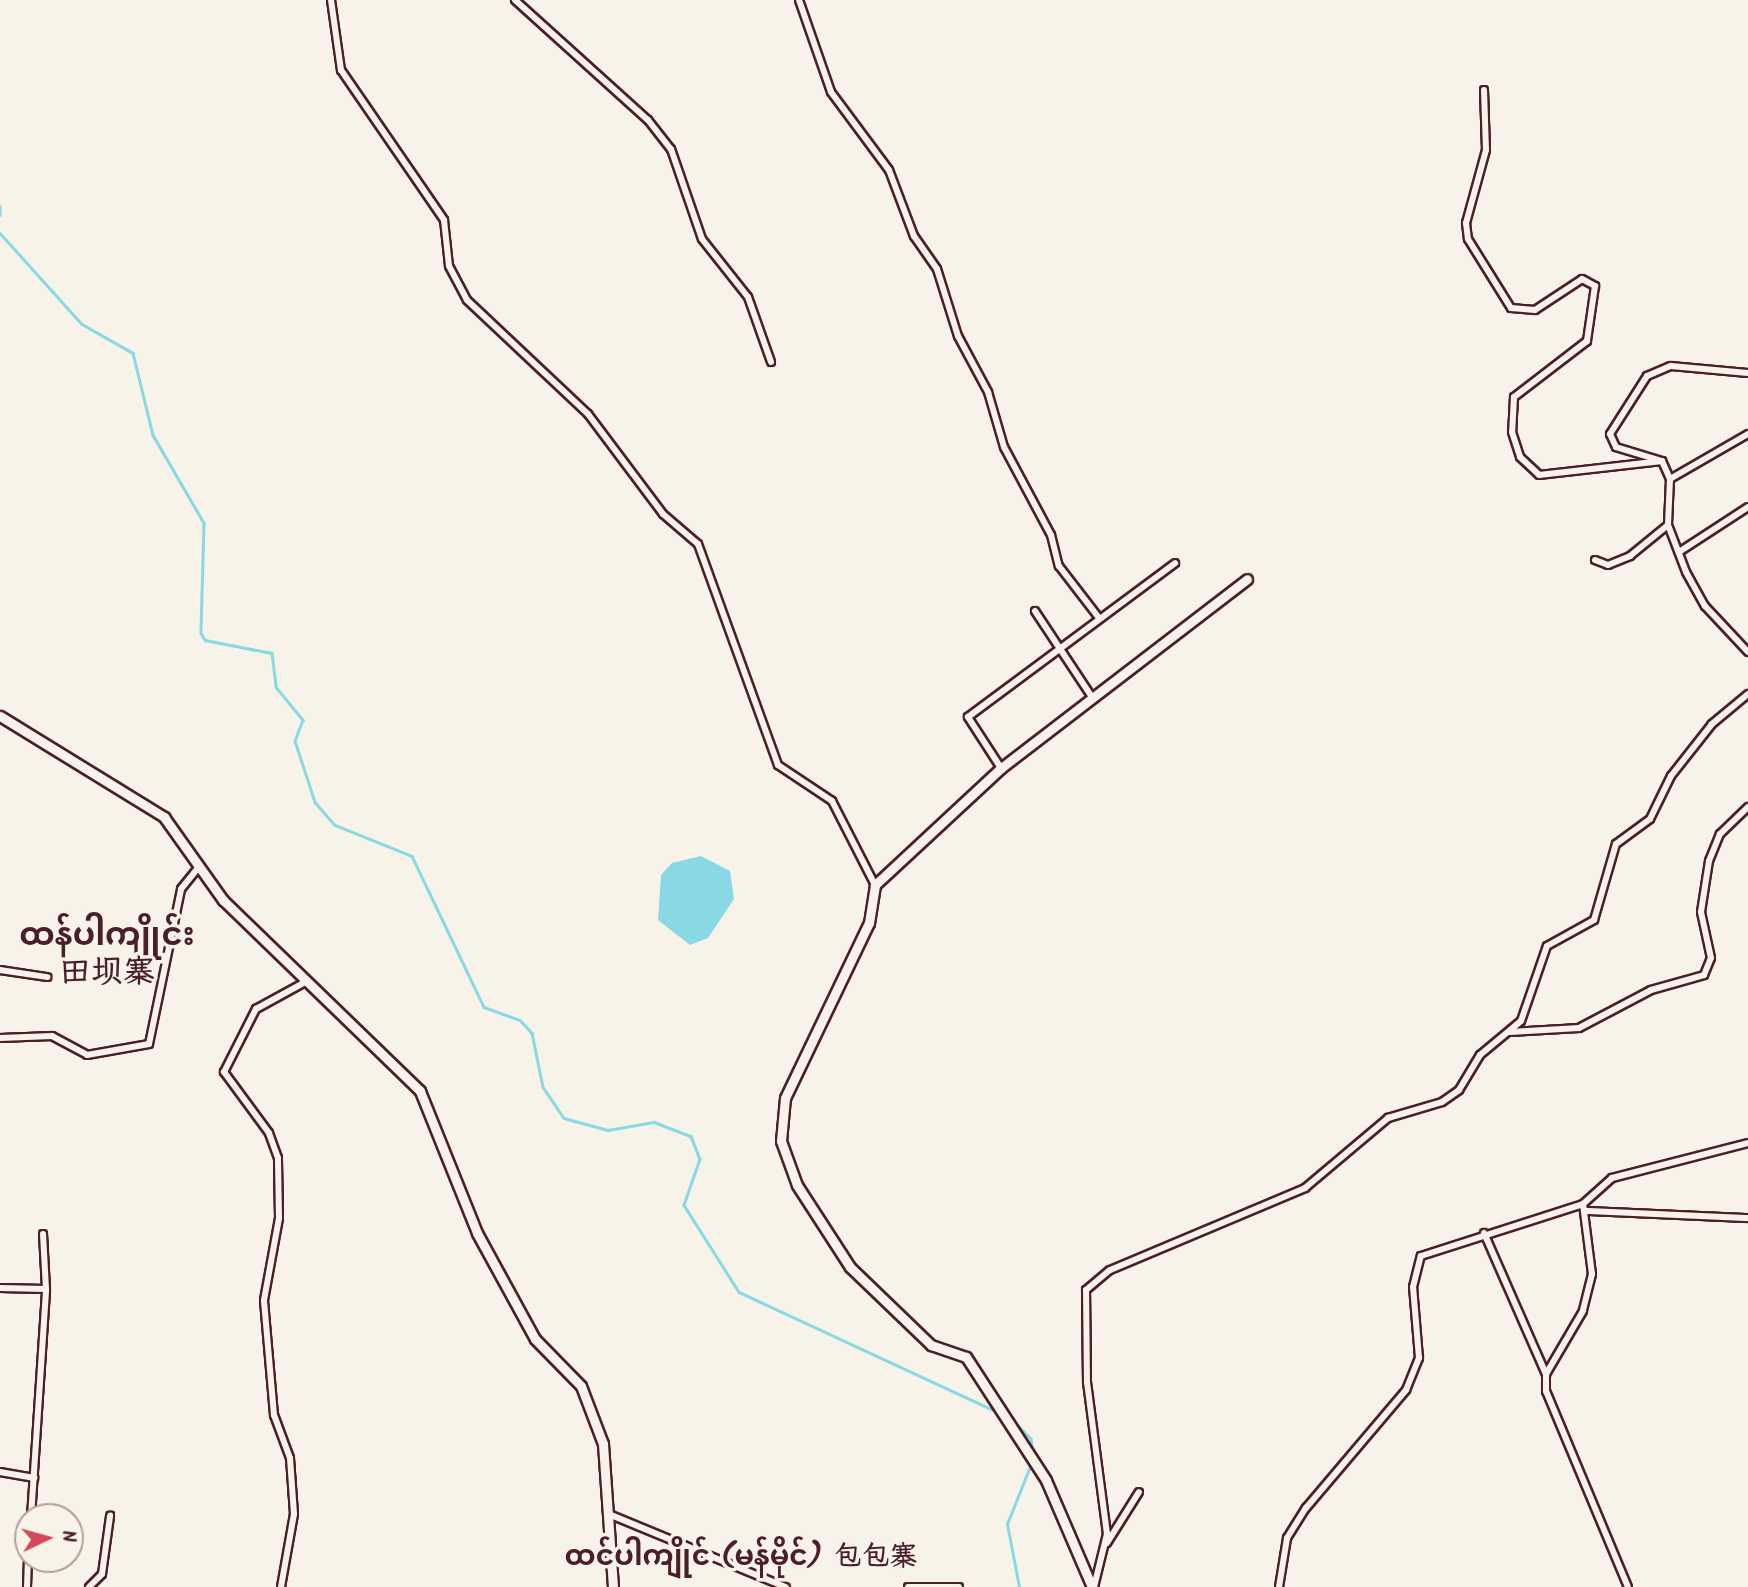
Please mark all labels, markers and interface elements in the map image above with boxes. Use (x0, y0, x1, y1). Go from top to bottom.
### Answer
district label: ထန်ပါကျိုင်း 田坝寨 (19, 919, 195, 994)
north arrow (14, 1503, 84, 1573)
text: N (52, 1529, 83, 1544)
district label: ထင်ပါကျိုင် (မန်မိုင်) 包包寨 (565, 1541, 917, 1575)

